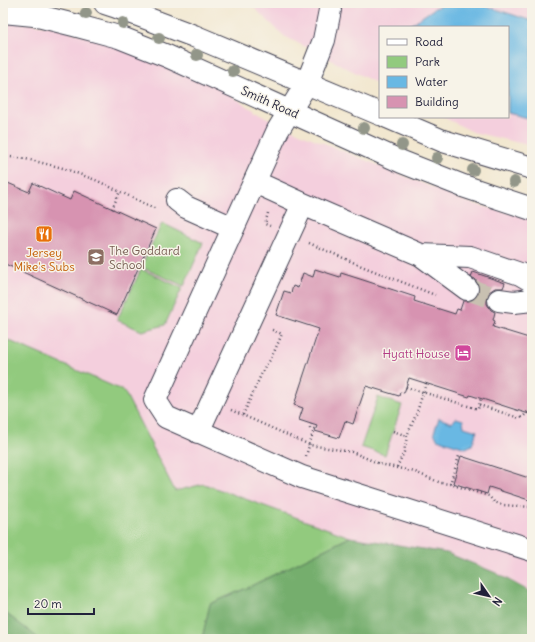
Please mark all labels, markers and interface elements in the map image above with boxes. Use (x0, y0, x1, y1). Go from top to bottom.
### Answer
legend (379, 26, 509, 118)
text: Road (415, 34, 443, 49)
text: Park (415, 54, 440, 69)
text: Water (415, 74, 448, 89)
street label: Smith Road (239, 83, 301, 121)
text: Building (415, 94, 459, 109)
restaurant icon: Jersey Mike's Subs (34, 224, 54, 244)
place label: The Goddard School (109, 243, 180, 272)
place label: Jersey Mike's Subs (13, 245, 75, 274)
school or university icon: The Goddard School (86, 247, 106, 267)
hotel icon: Hyatt House (453, 343, 473, 363)
place label: Hyatt House (382, 346, 450, 361)
north arrow (469, 576, 509, 616)
scale bar (28, 590, 94, 616)
text: N (489, 595, 505, 609)
text: 20 m (34, 596, 62, 611)

